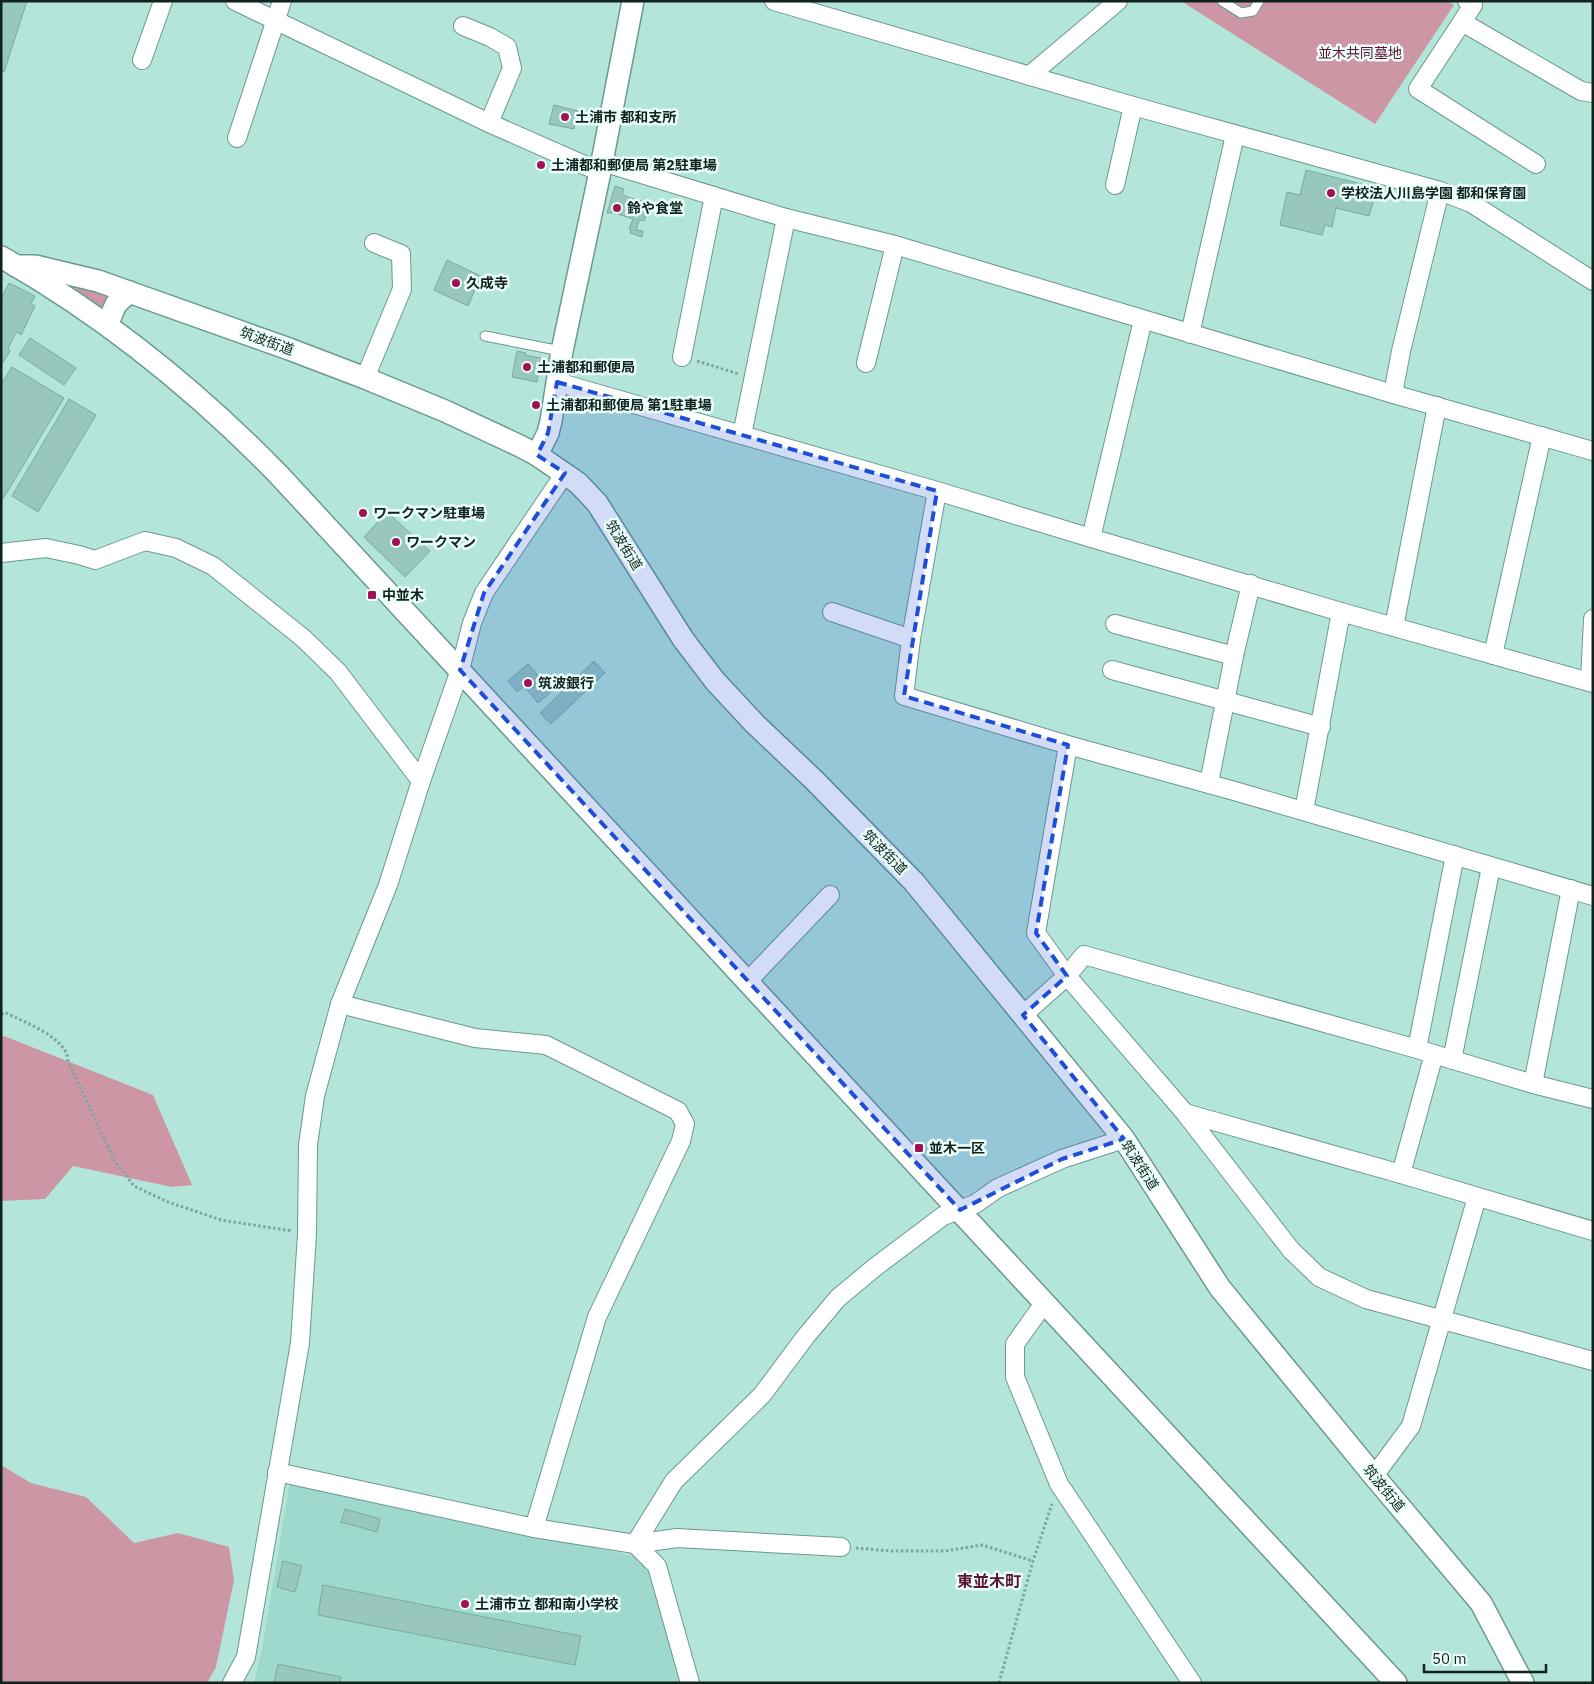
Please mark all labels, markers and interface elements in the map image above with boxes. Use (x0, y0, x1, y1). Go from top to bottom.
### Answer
park label: 並木共同墓地 (1318, 44, 1402, 62)
place label: 土浦市 都和支所 (575, 108, 676, 126)
marker: 土浦市 都和支所 (559, 111, 571, 123)
place label: 土浦都和郵便局 第2駐車場 (551, 156, 717, 174)
marker: 土浦都和郵便局 第2駐車場 (535, 159, 547, 171)
place label: 学校法人川島学園 都和保育園 (1341, 184, 1526, 202)
marker: 学校法人川島学園 都和保育園 (1325, 187, 1337, 199)
place label: 鈴や食堂 (627, 199, 683, 217)
marker: 鈴や食堂 (611, 202, 623, 214)
place label: 久成寺 (466, 274, 508, 292)
marker: 久成寺 (450, 277, 462, 289)
street label: 筑波街道 (238, 323, 296, 359)
place label: 土浦都和郵便局 (537, 358, 635, 376)
marker: 土浦都和郵便局 (521, 361, 533, 373)
place label: 土浦都和郵便局 第1駐車場 (546, 396, 712, 414)
marker: 土浦都和郵便局 第1駐車場 (530, 399, 542, 411)
place label: ワークマン駐車場 (373, 504, 485, 522)
marker: ワークマン駐車場 (357, 507, 369, 519)
street label: 筑波街道 (602, 516, 646, 574)
place label: ワークマン (406, 533, 476, 551)
marker: ワークマン (390, 536, 402, 548)
place label: 中並木 (382, 586, 424, 604)
marker: 中並木 (366, 589, 378, 601)
place label: 筑波銀行 (538, 674, 594, 692)
marker: 筑波銀行 (522, 677, 534, 689)
street label: 筑波街道 (859, 826, 911, 878)
street label: 筑波街道 (1117, 1137, 1163, 1193)
place label: 並木一区 (929, 1139, 985, 1157)
marker: 並木一区 (913, 1142, 925, 1154)
street label: 筑波街道 (1359, 1461, 1409, 1515)
district label: 東並木町 (957, 1571, 1021, 1591)
place label: 土浦市立 都和南小学校 (475, 1595, 618, 1613)
marker: 土浦市立 都和南小学校 (459, 1598, 471, 1610)
scale bar (1424, 1642, 1546, 1674)
text: 50 m (1432, 1649, 1467, 1668)

